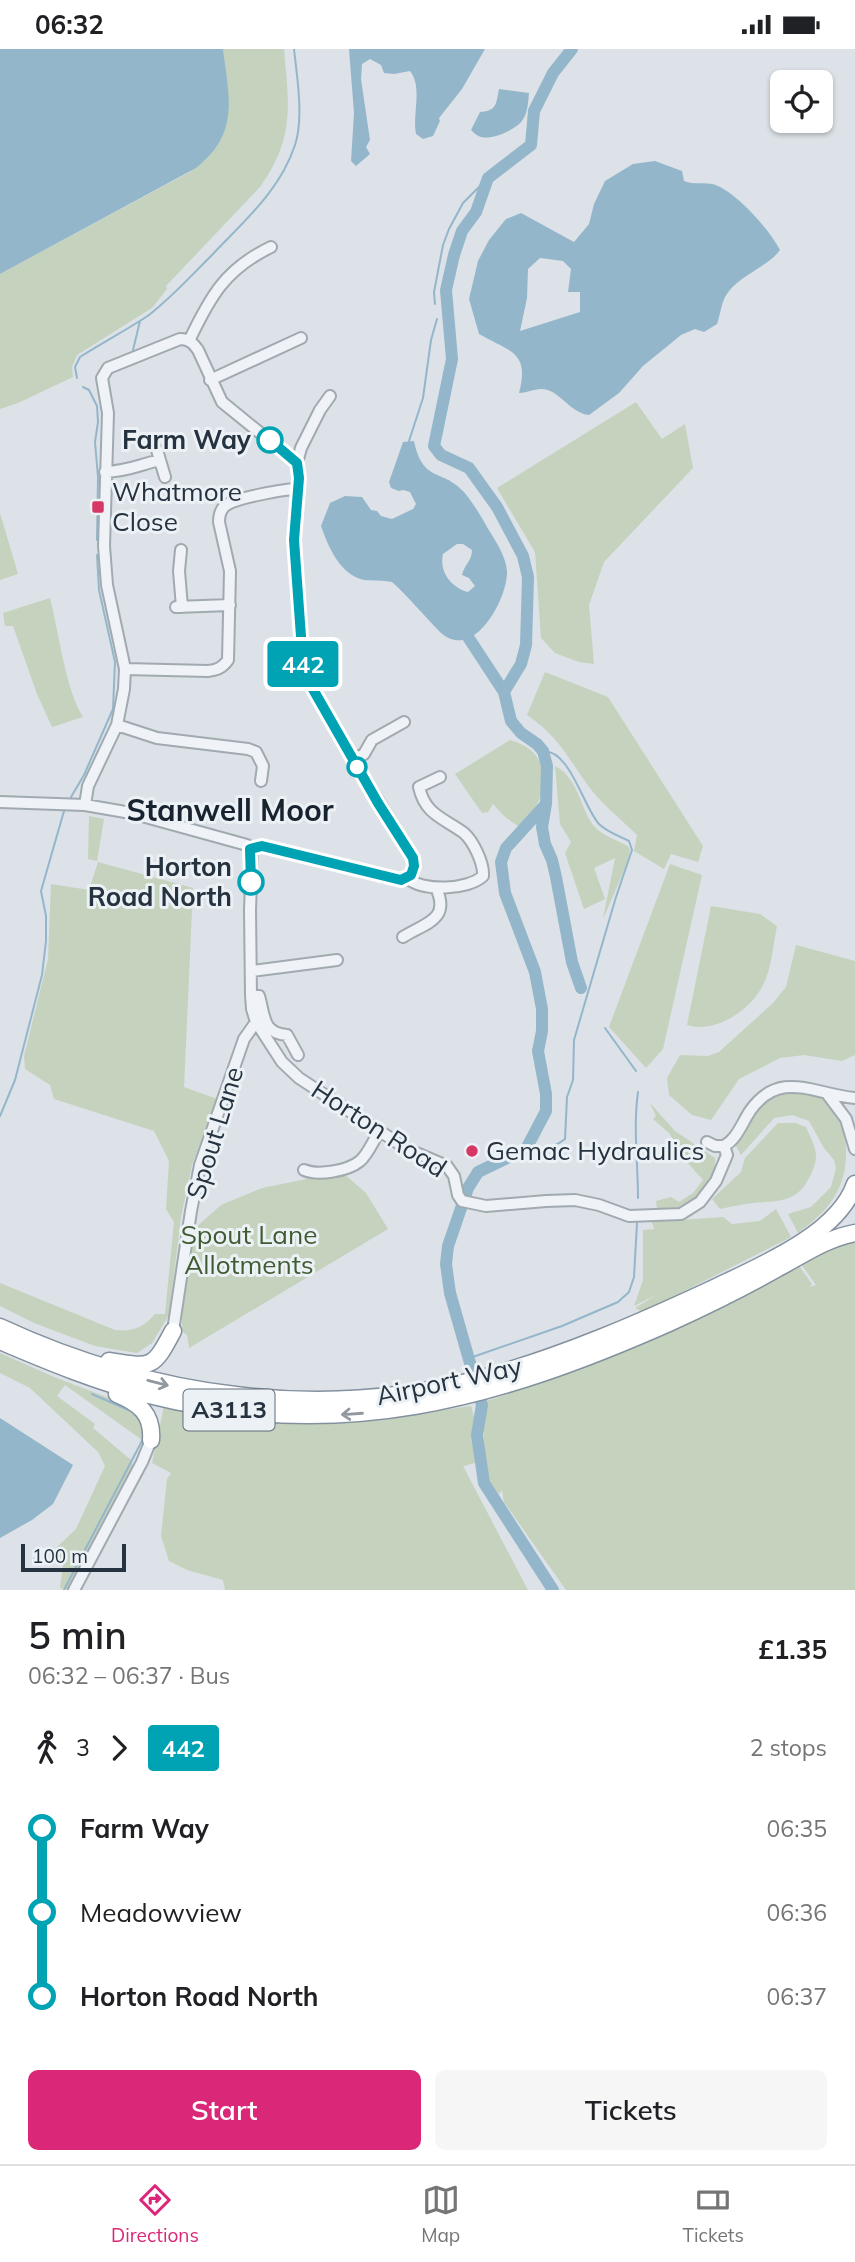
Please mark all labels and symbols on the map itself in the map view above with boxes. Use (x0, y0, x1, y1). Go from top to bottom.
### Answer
place label: Farm Way (122, 423, 252, 456)
marker: Farm Way (257, 427, 283, 453)
place label: Whatmore Close (112, 475, 242, 538)
marker: Whatmore Close (90, 499, 106, 515)
line badge: 442 (263, 641, 343, 687)
unlabelled marker (347, 757, 367, 777)
district label: Stanwell Moor (126, 791, 334, 829)
place label: Horton Road North (88, 850, 232, 913)
marker: Horton Road North (238, 869, 264, 895)
street label: Spout Lane (179, 1063, 250, 1203)
street label: Horton Road (306, 1073, 453, 1184)
place label: Gemac Hydraulics (486, 1134, 704, 1167)
marker: Gemac Hydraulics (464, 1143, 480, 1159)
park label: Spout Lane Allotments (181, 1218, 317, 1281)
street label: Airport Way (373, 1349, 525, 1412)
one-way arrow (146, 1377, 169, 1390)
road number: A3113 (184, 1389, 274, 1430)
one-way arrow (341, 1408, 364, 1421)
scale bar (21, 1541, 126, 1573)

